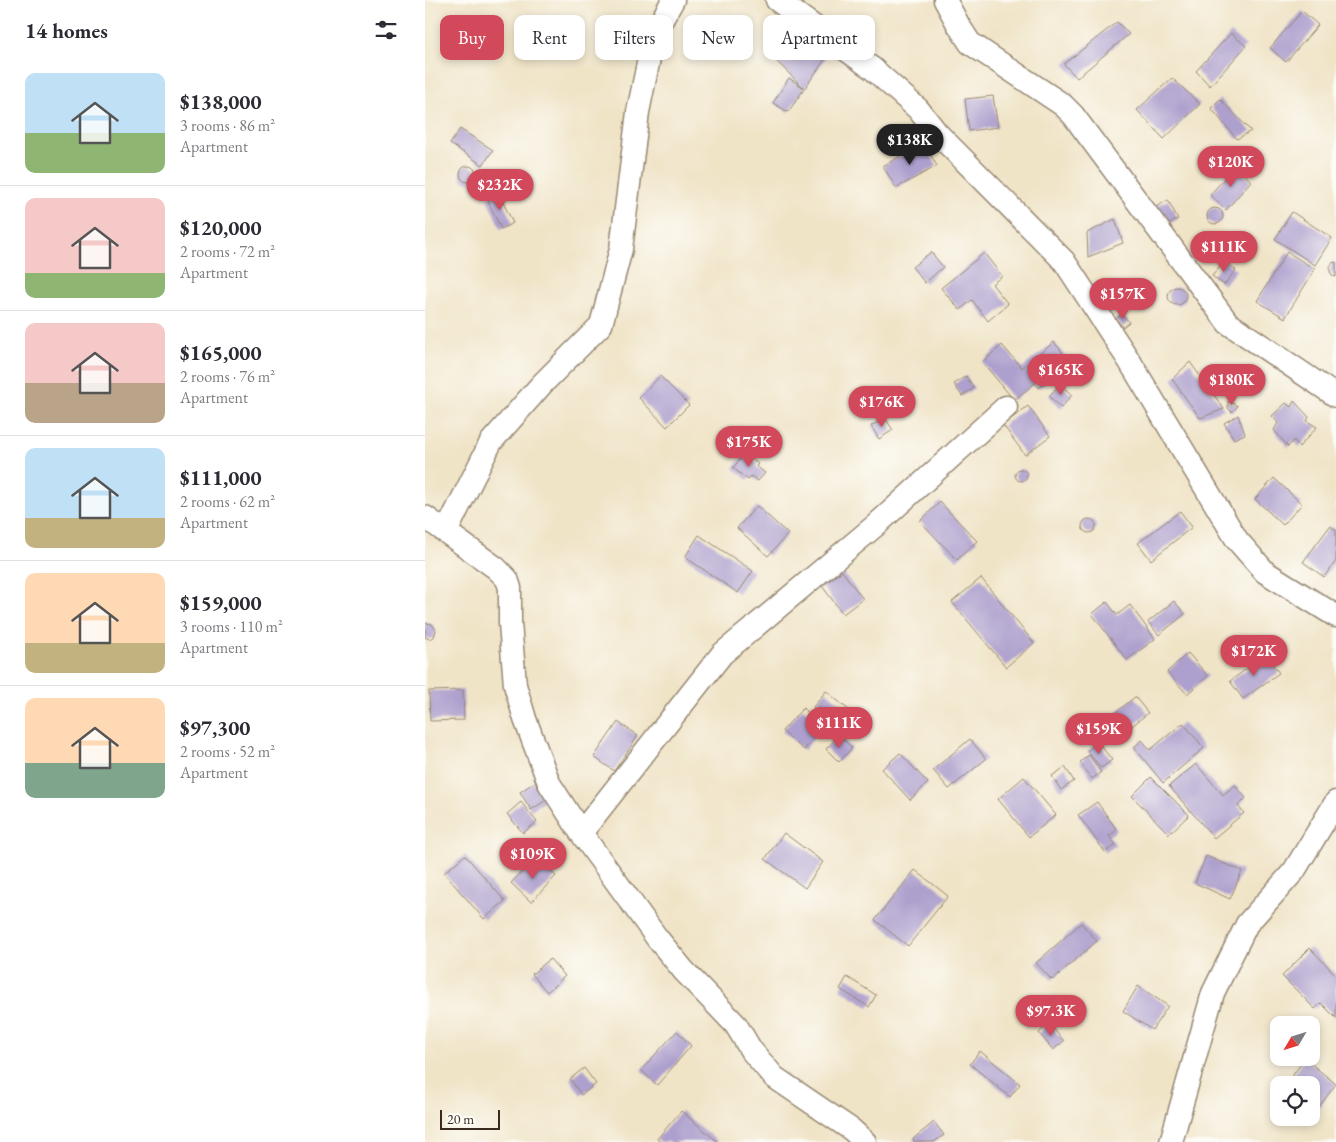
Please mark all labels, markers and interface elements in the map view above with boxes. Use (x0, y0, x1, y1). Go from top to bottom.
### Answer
chip: Buy (440, 15, 504, 60)
chip: Rent (514, 15, 585, 60)
chip: Filters (595, 15, 673, 60)
chip: New (683, 15, 753, 60)
chip: Apartment (763, 15, 875, 60)
icon: filters (372, 16, 400, 44)
text: 14 homes (25, 17, 108, 44)
text: $138,000 (180, 88, 262, 115)
icon: home (65, 93, 125, 153)
text: 3 rooms · 86 m² (180, 115, 275, 136)
pin: $138K (875, 124, 945, 166)
text: $138K (888, 129, 932, 150)
text: Apartment (180, 136, 248, 157)
pin: $120K (1196, 146, 1266, 188)
text: $120K (1209, 151, 1253, 172)
pin: $232K (465, 168, 535, 211)
text: $232K (478, 174, 522, 195)
text: $120,000 (180, 214, 262, 241)
icon: home (65, 218, 125, 278)
pin: $111K (1189, 230, 1259, 273)
text: $111K (1202, 236, 1246, 257)
text: 2 rooms · 72 m² (180, 241, 275, 262)
text: Apartment (180, 262, 248, 283)
pin: $157K (1088, 278, 1158, 320)
text: $157K (1101, 283, 1145, 304)
text: $165,000 (180, 339, 262, 366)
icon: home (65, 343, 125, 403)
pin: $165K (1026, 354, 1096, 396)
text: $165K (1039, 359, 1083, 380)
pin: $180K (1197, 364, 1267, 406)
text: 2 rooms · 76 m² (180, 366, 275, 387)
text: $180K (1210, 369, 1254, 390)
pin: $176K (847, 386, 917, 428)
text: Apartment (180, 387, 248, 408)
text: $176K (860, 391, 904, 412)
pin: $175K (714, 426, 784, 468)
text: $175K (727, 431, 771, 452)
text: $111,000 (180, 464, 262, 491)
icon: home (65, 468, 125, 528)
text: 2 rooms · 62 m² (180, 491, 275, 512)
text: Apartment (180, 512, 248, 533)
text: $159,000 (180, 589, 262, 616)
icon: home (65, 593, 125, 653)
text: 3 rooms · 110 m² (180, 616, 283, 637)
pin: $172K (1219, 634, 1289, 677)
text: Apartment (180, 637, 248, 658)
text: $172K (1232, 640, 1276, 661)
pin: $111K (804, 706, 874, 749)
text: $111K (817, 712, 861, 733)
pin: $159K (1064, 712, 1134, 755)
text: $97,300 (180, 714, 250, 741)
icon: home (65, 718, 125, 778)
text: $159K (1077, 718, 1121, 739)
text: 2 rooms · 52 m² (180, 741, 275, 762)
text: Apartment (180, 762, 248, 783)
pin: $109K (498, 838, 568, 880)
text: $109K (511, 843, 555, 864)
pin: $97.3K (1010, 994, 1092, 1037)
text: $97.3K (1027, 1000, 1075, 1021)
north arrow (1270, 1016, 1320, 1066)
map controls (1270, 1016, 1320, 1126)
button: locate (1270, 1076, 1320, 1126)
scale bar (440, 1107, 500, 1130)
text: 20 m (447, 1110, 474, 1128)

